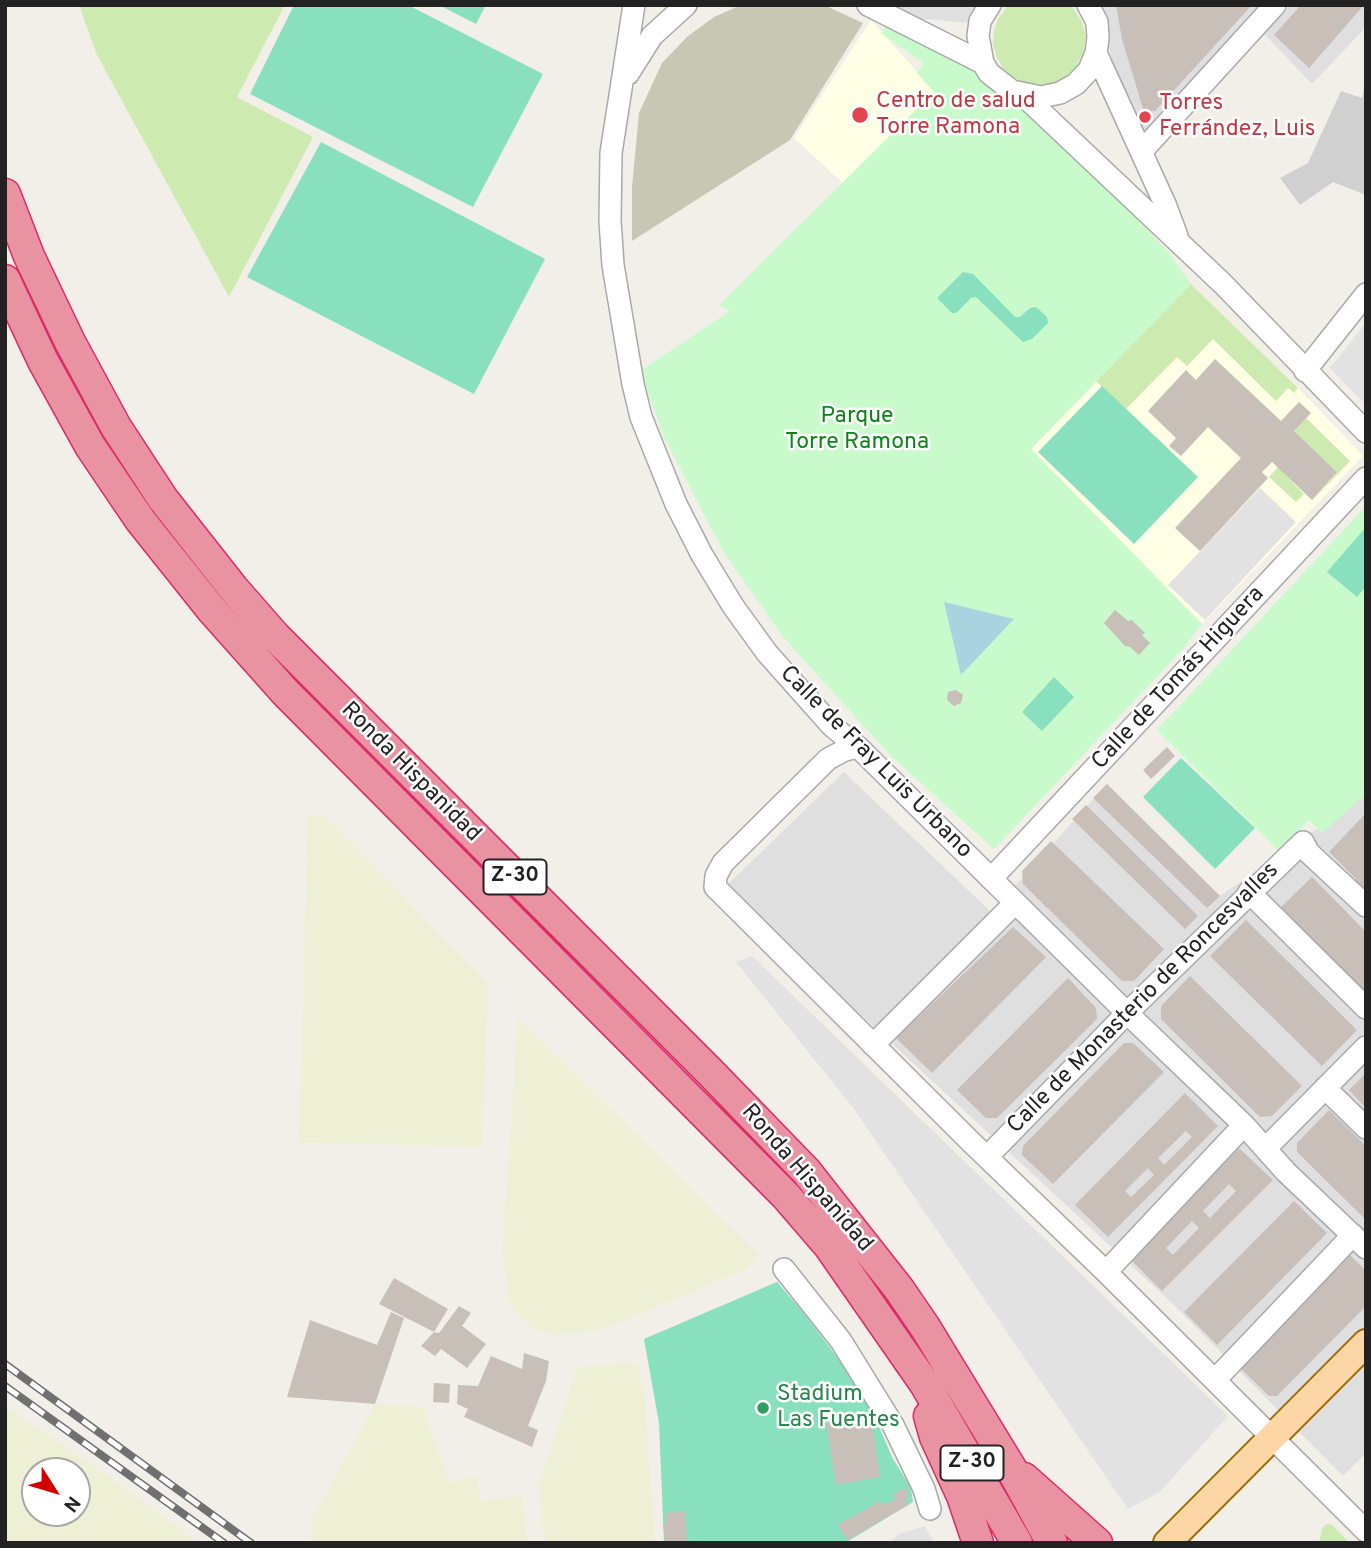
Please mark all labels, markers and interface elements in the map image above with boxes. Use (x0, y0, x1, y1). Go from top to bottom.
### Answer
place label: Centro de salud Torre Ramona (876, 88, 1036, 142)
place label: Torres Ferrández, Luis (1159, 90, 1316, 144)
marker: Centro de salud Torre Ramona (850, 105, 870, 125)
marker: Torres Ferrández, Luis (1137, 109, 1153, 125)
park label: Parque Torre Ramona (785, 403, 929, 457)
street label: Calle de Tomás Higuera (1087, 582, 1271, 776)
street label: Calle de Fray Luis Urbano (773, 661, 977, 865)
street label: Ronda Hispanidad (334, 697, 486, 849)
street label: Calle de Monasterio de Roncesvalles (1003, 858, 1285, 1140)
road number: Z-30 (484, 860, 546, 894)
street label: Ronda Hispanidad (734, 1099, 878, 1259)
place label: Stadium Las Fuentes (777, 1381, 900, 1435)
marker: Stadium Las Fuentes (755, 1400, 771, 1416)
road number: Z-30 (940, 1446, 1004, 1480)
north arrow (21, 1457, 91, 1527)
text: N (57, 1491, 85, 1516)

